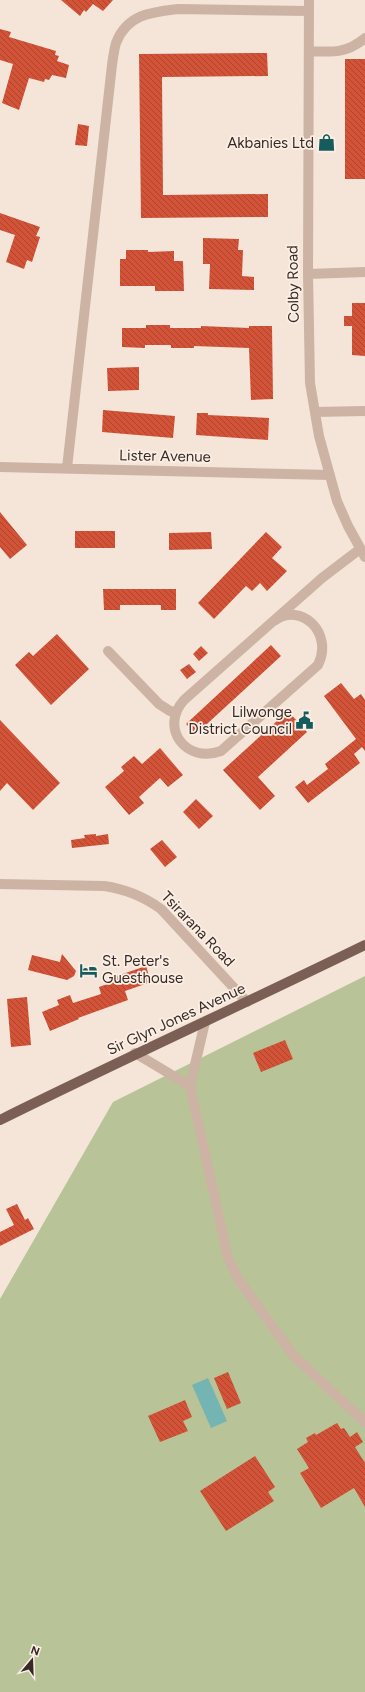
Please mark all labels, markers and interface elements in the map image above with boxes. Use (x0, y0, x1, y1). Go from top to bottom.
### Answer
shop icon: Akbanies Ltd (317, 133, 337, 153)
place label: Akbanies Ltd (227, 134, 314, 152)
street label: Colby Road (283, 245, 303, 323)
street label: Lister Avenue (119, 446, 211, 466)
place label: Lilwonge District Council (188, 703, 292, 738)
public building icon: Lilwonge District Council (295, 711, 315, 731)
street label: Tsirarana Road (158, 888, 238, 970)
place label: St. Peter's Guesthouse (102, 952, 183, 987)
hotel icon: St. Peter's Guesthouse (79, 960, 99, 980)
street label: Sir Glyn Jones Avenue (104, 979, 248, 1059)
north arrow (12, 1640, 52, 1680)
text: N (29, 1643, 41, 1659)

